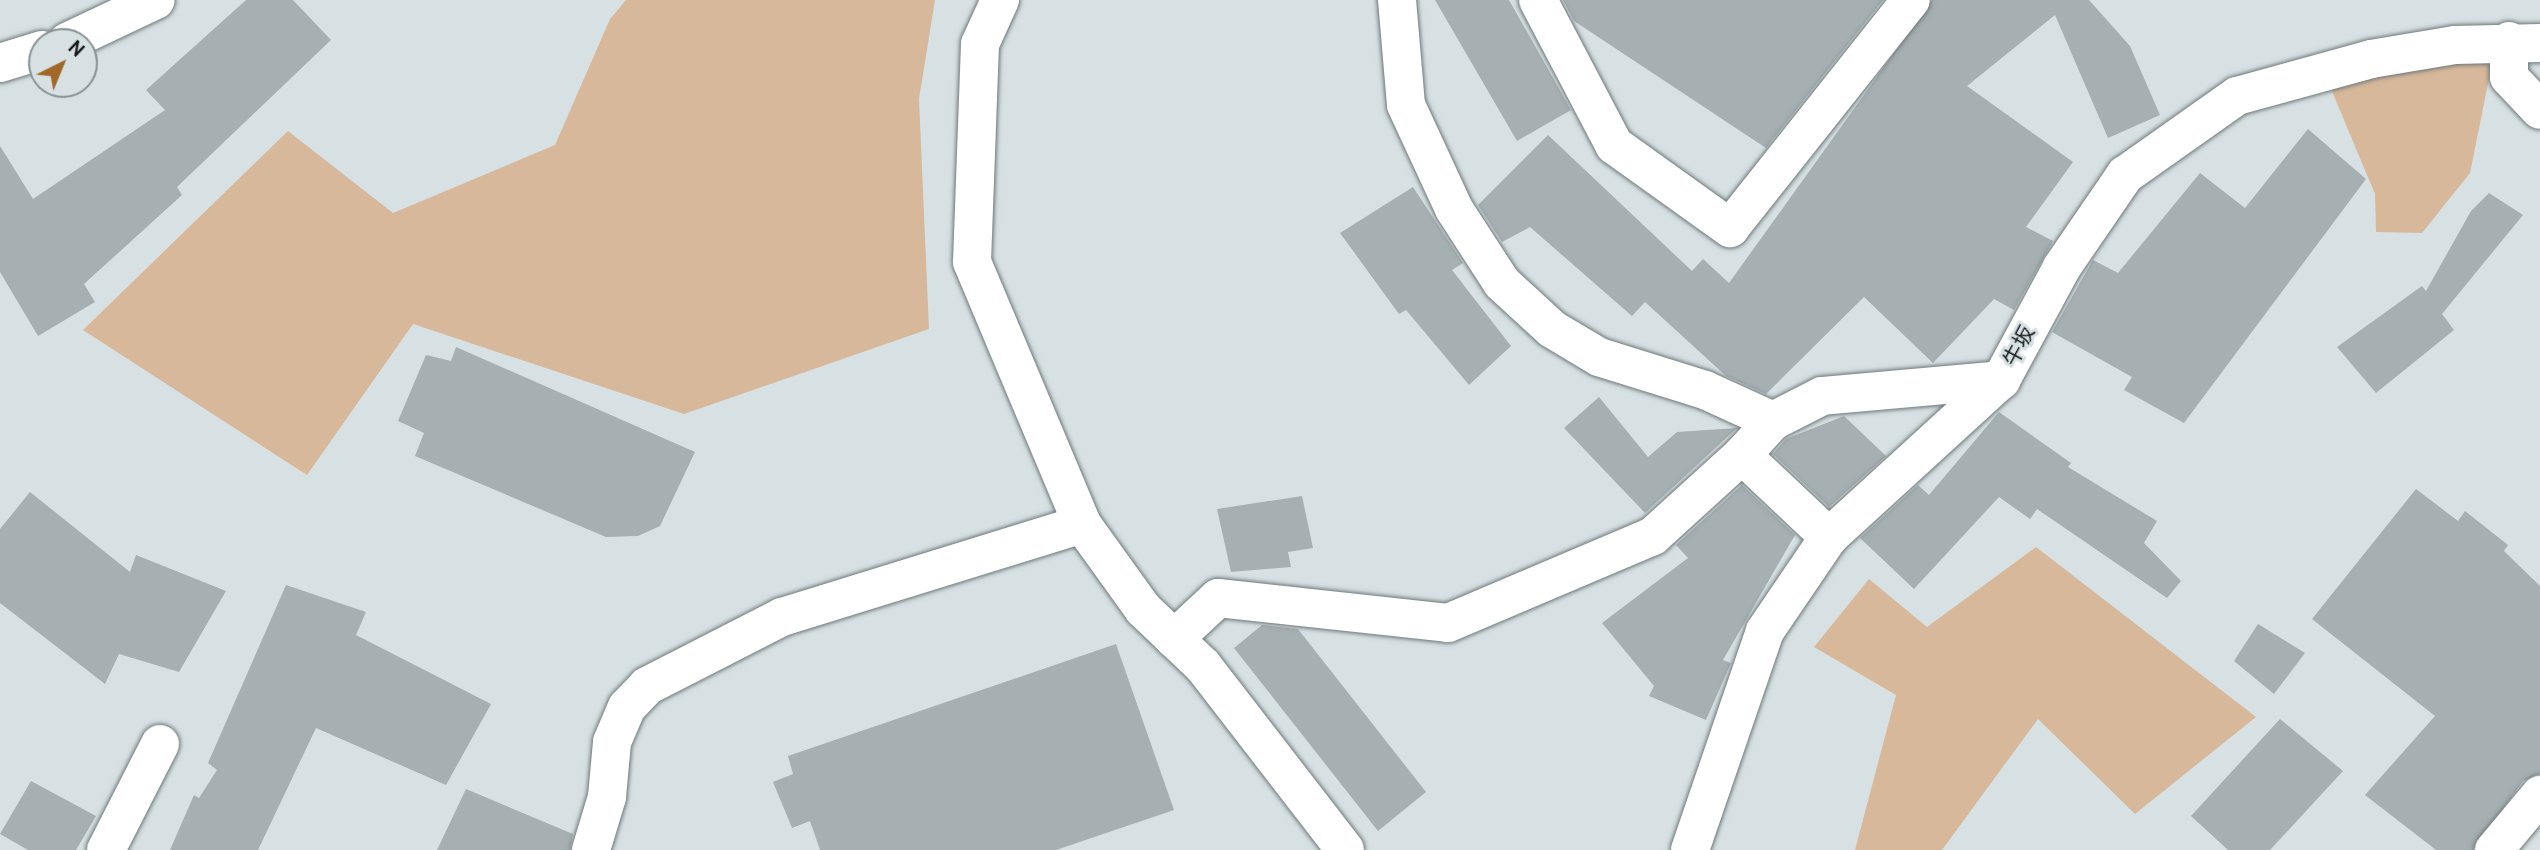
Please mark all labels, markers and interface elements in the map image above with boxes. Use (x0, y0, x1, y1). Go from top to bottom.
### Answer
north arrow (28, 28, 98, 98)
text: N (64, 36, 89, 62)
street label: 牛坂 (1998, 322, 2040, 370)

